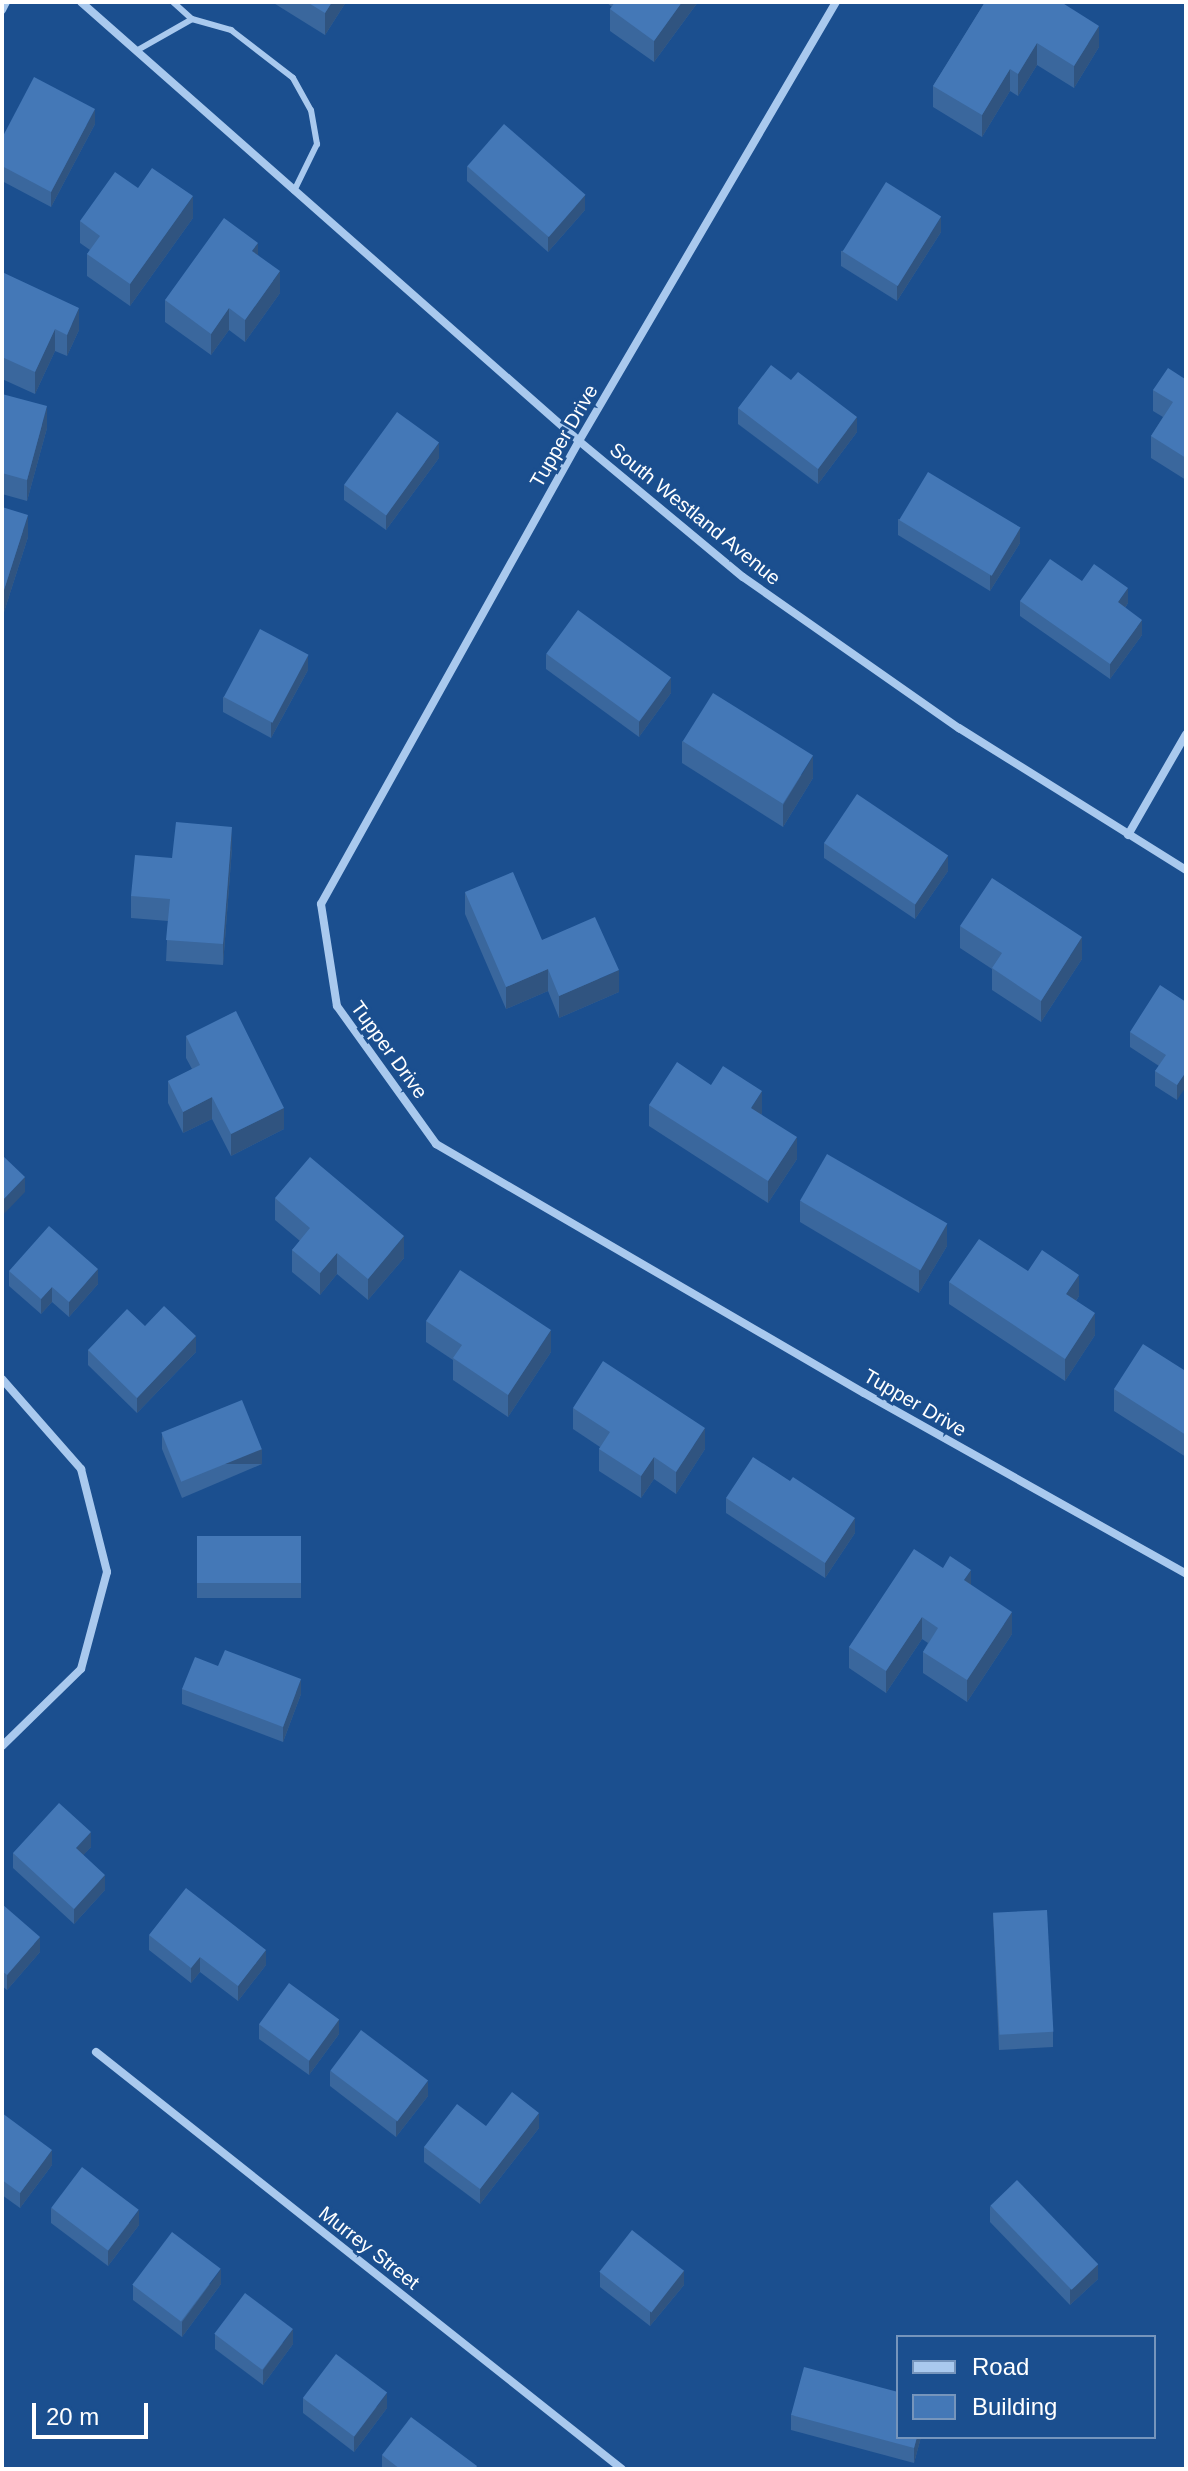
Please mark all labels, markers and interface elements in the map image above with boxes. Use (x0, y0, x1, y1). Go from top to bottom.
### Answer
street label: Tupper Drive (525, 380, 603, 492)
street label: South Westland Avenue (604, 437, 786, 591)
street label: Tupper Drive (346, 996, 432, 1104)
street label: Tupper Drive (859, 1364, 971, 1442)
street label: Murrey Street (314, 2201, 424, 2295)
legend (896, 2335, 1156, 2439)
text: Road (972, 2353, 1029, 2380)
scale bar (36, 2387, 152, 2437)
text: Building (972, 2393, 1057, 2420)
text: 20 m (46, 2403, 99, 2430)

